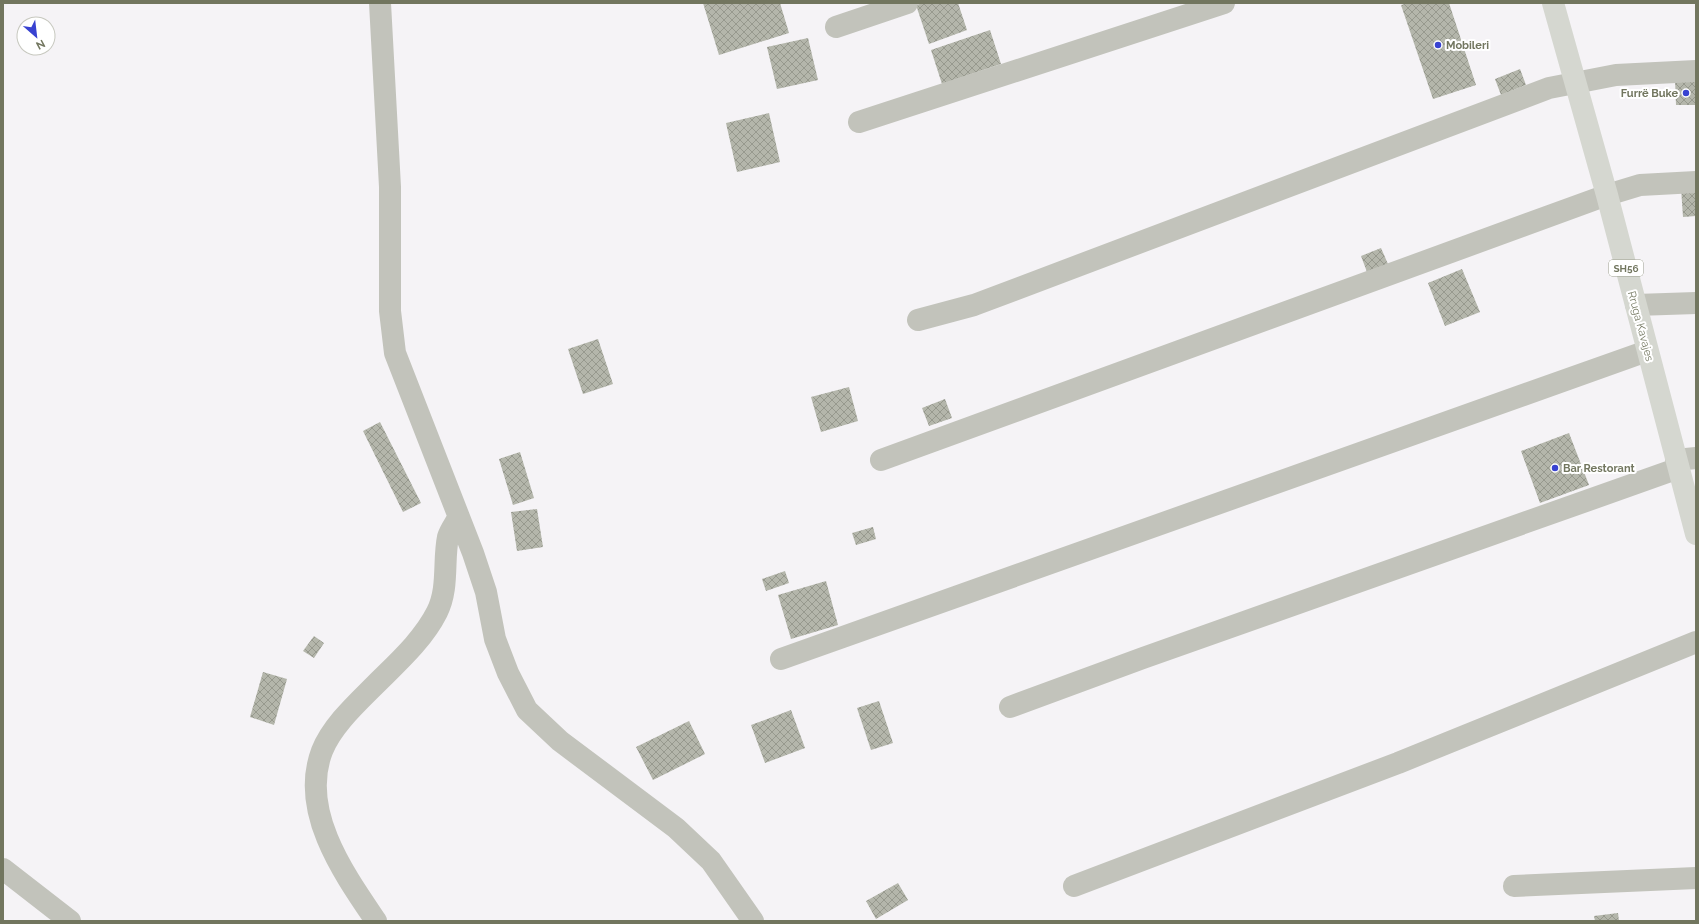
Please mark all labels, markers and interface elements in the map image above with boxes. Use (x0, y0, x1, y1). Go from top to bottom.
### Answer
north arrow (16, 16, 56, 56)
text: N (34, 37, 47, 52)
place label: Mobileri (1446, 39, 1489, 52)
marker: Mobileri (1433, 40, 1443, 50)
place label: Furrë Buke (1621, 87, 1678, 100)
marker: Furrë Buke (1681, 88, 1691, 98)
road number: SH56 (1609, 260, 1643, 276)
street label: Rruga Kavajes (1625, 290, 1656, 363)
place label: Bar Restorant (1563, 462, 1636, 475)
marker: Bar Restorant (1550, 463, 1560, 473)

